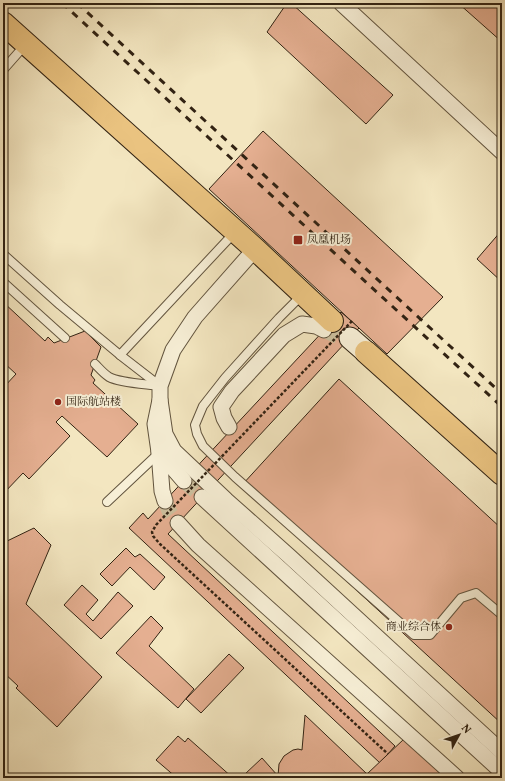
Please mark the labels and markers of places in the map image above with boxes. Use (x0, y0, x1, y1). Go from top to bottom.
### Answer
place label: 凤凰机场 (307, 233, 351, 248)
marker: 凤凰机场 (292, 234, 304, 246)
place label: 国际航站楼 (66, 395, 121, 410)
marker: 国际航站楼 (53, 397, 63, 407)
place label: 商业综合体 (386, 620, 441, 635)
marker: 商业综合体 (444, 622, 454, 632)

